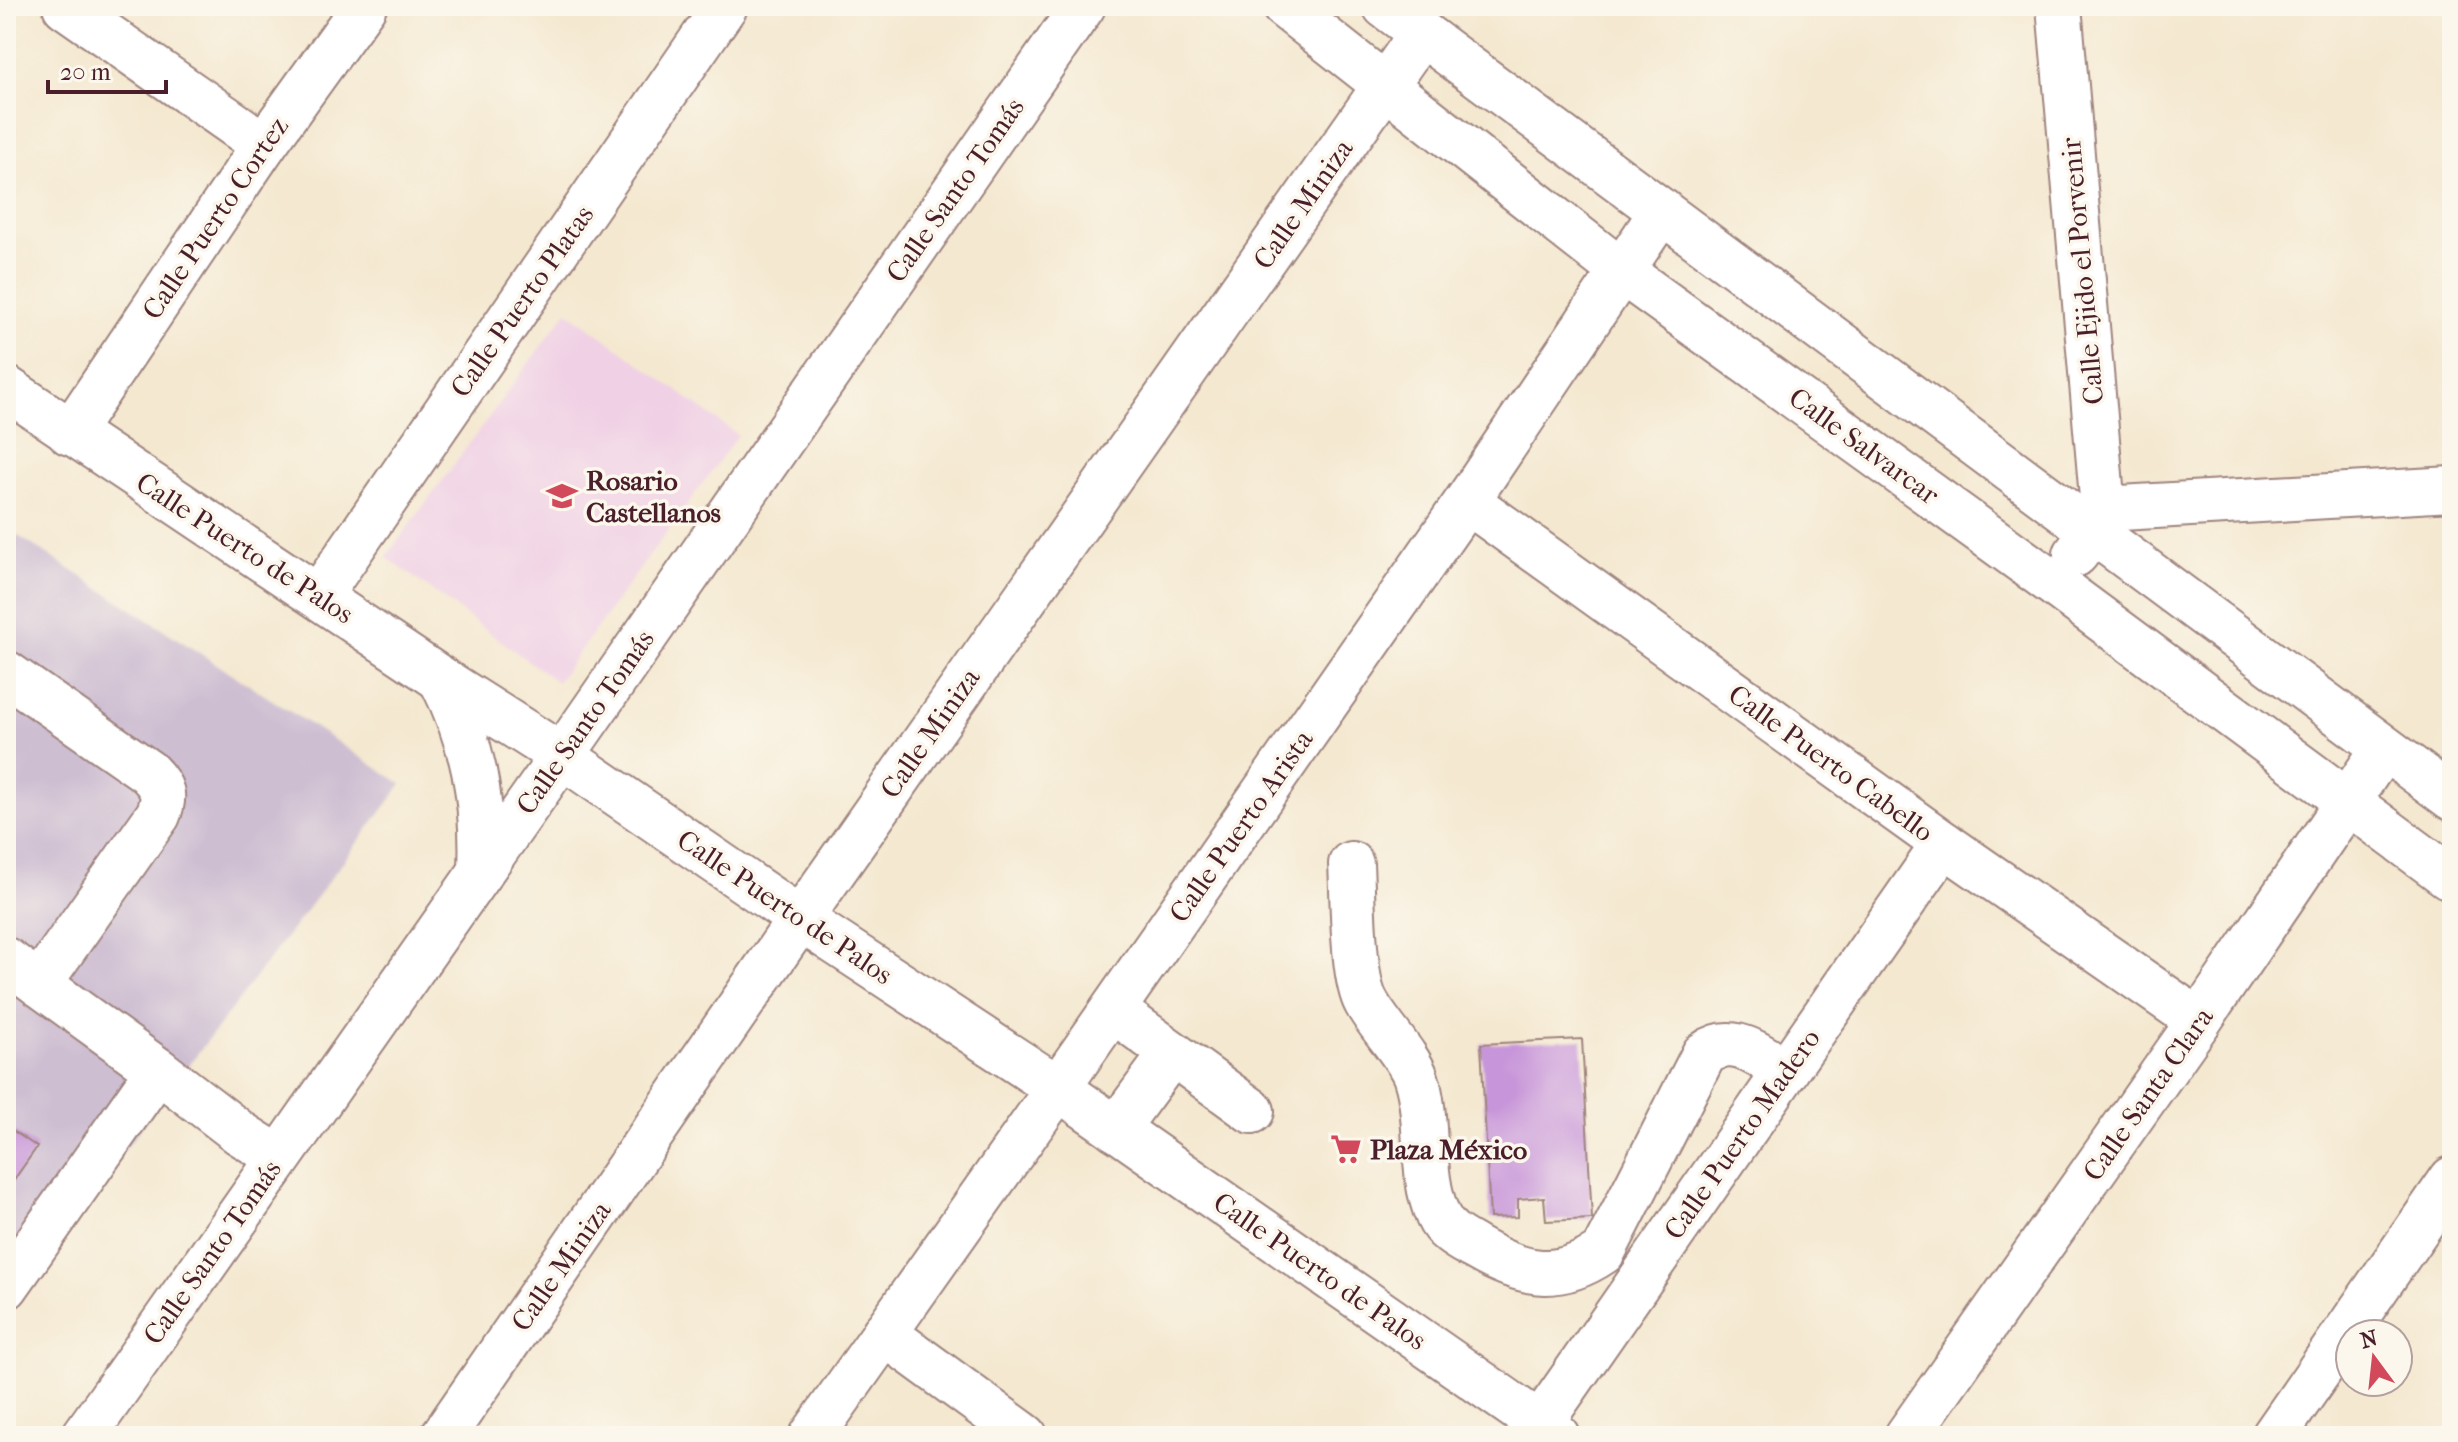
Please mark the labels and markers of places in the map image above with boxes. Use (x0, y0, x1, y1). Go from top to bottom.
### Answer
place label: Rosario Castellanos (586, 464, 721, 529)
school or university icon: Rosario Castellanos (545, 479, 579, 513)
supermarket icon: Plaza México (1329, 1132, 1363, 1166)
place label: Plaza México (1370, 1133, 1527, 1166)

